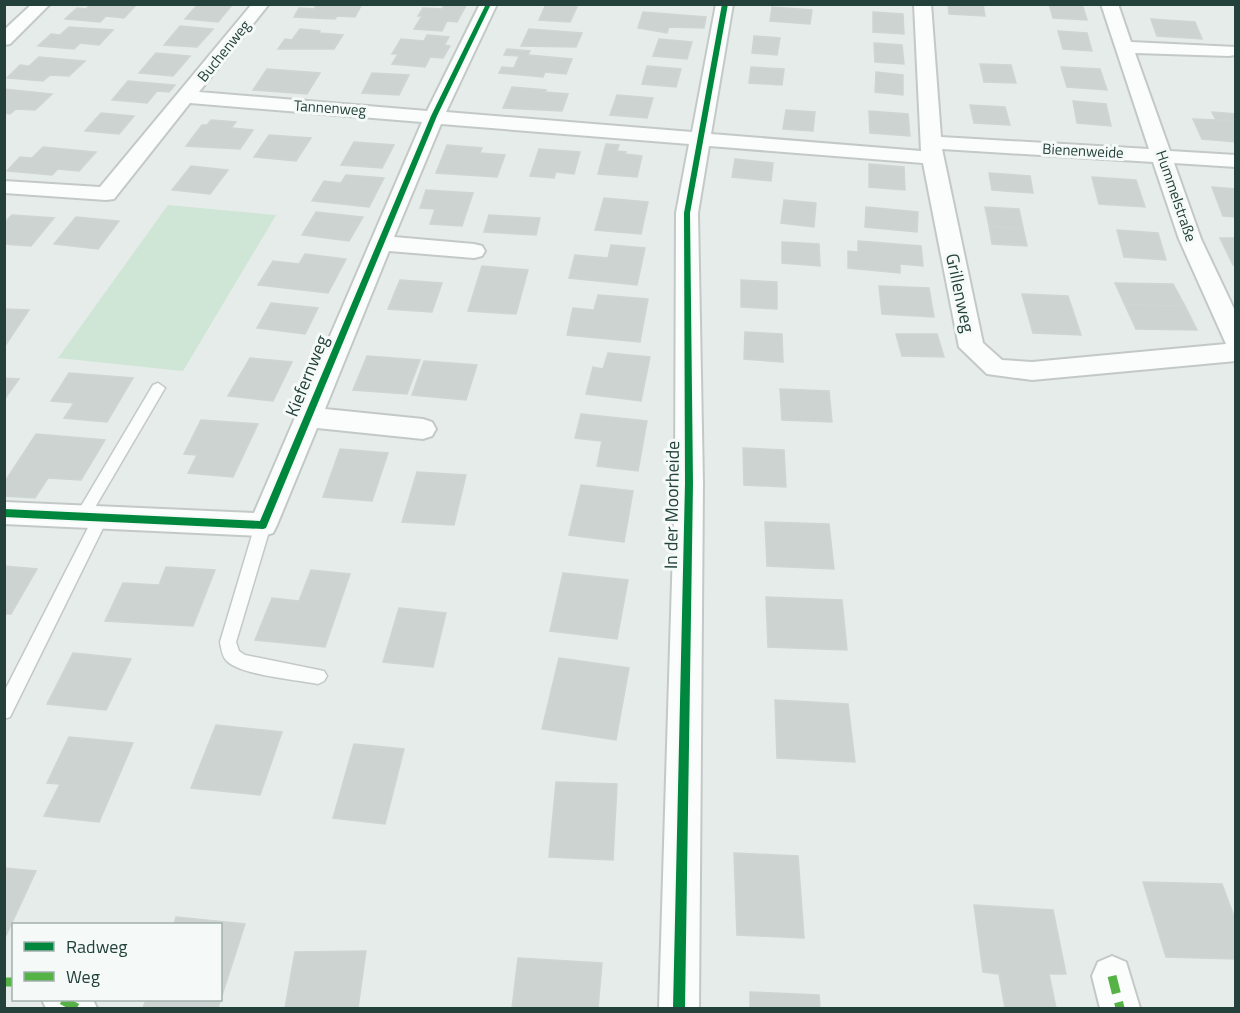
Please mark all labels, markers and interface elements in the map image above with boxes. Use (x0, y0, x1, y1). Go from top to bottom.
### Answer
street label: Buchenweg (191, 14, 256, 87)
street label: Tannenweg (293, 94, 367, 122)
street label: Bienenweide (1042, 137, 1124, 164)
street label: Hummelstraße (1150, 147, 1203, 245)
street label: Grillenweg (939, 251, 982, 335)
street label: Kiefernweg (278, 331, 335, 421)
street label: In der Moorheide (657, 441, 686, 569)
legend (12, 923, 222, 1001)
text: Radweg (66, 933, 128, 960)
text: Weg (66, 963, 100, 990)

